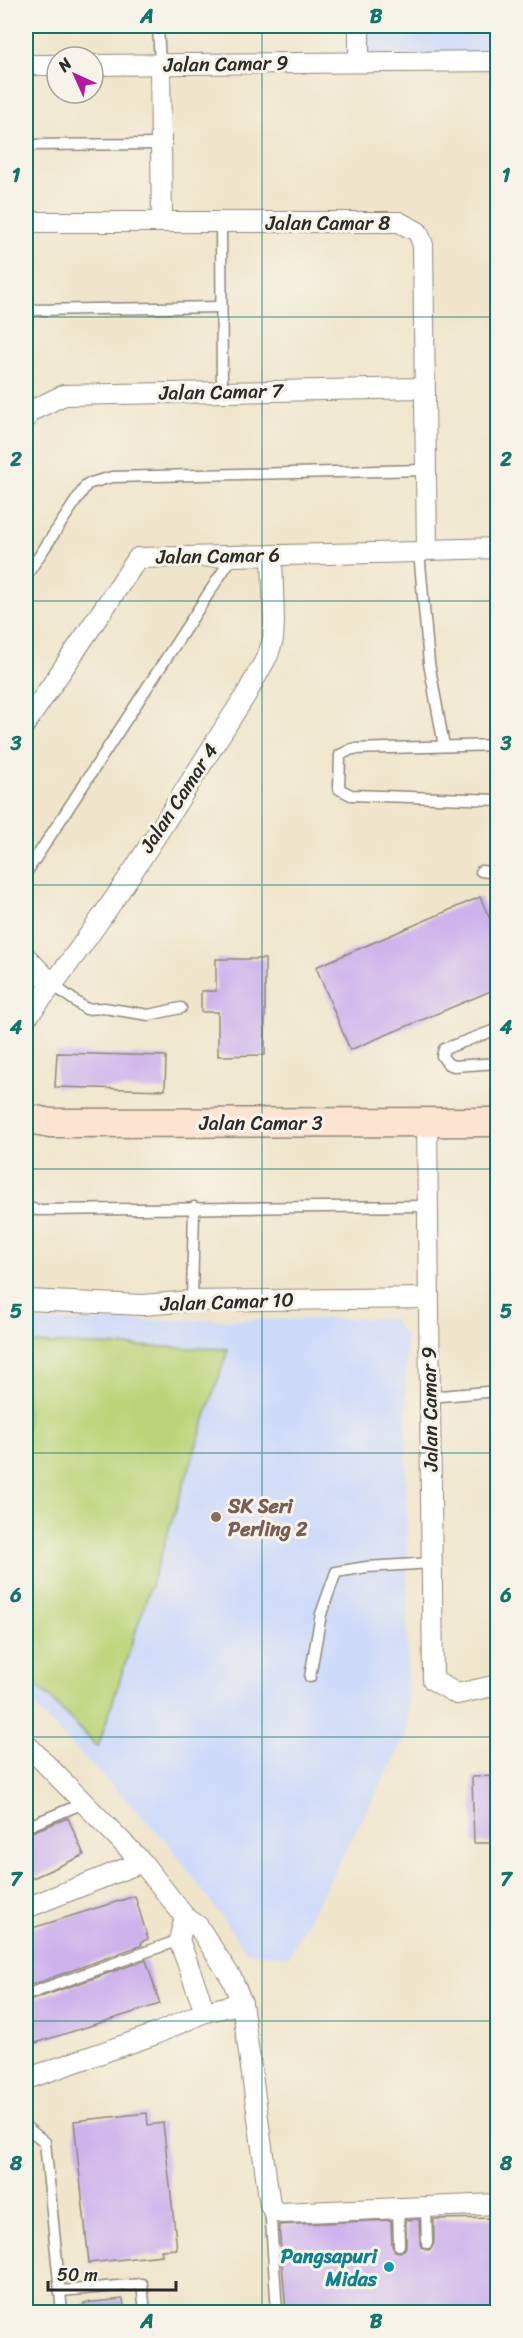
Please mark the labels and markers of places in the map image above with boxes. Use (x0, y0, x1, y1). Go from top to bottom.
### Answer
place label: SK Seri Perling 2 (227, 1489, 308, 1547)
marker: SK Seri Perling 2 (209, 1510, 223, 1524)
place label: Pangsapuri Midas (281, 2239, 378, 2297)
marker: Pangsapuri Midas (382, 2260, 396, 2274)

